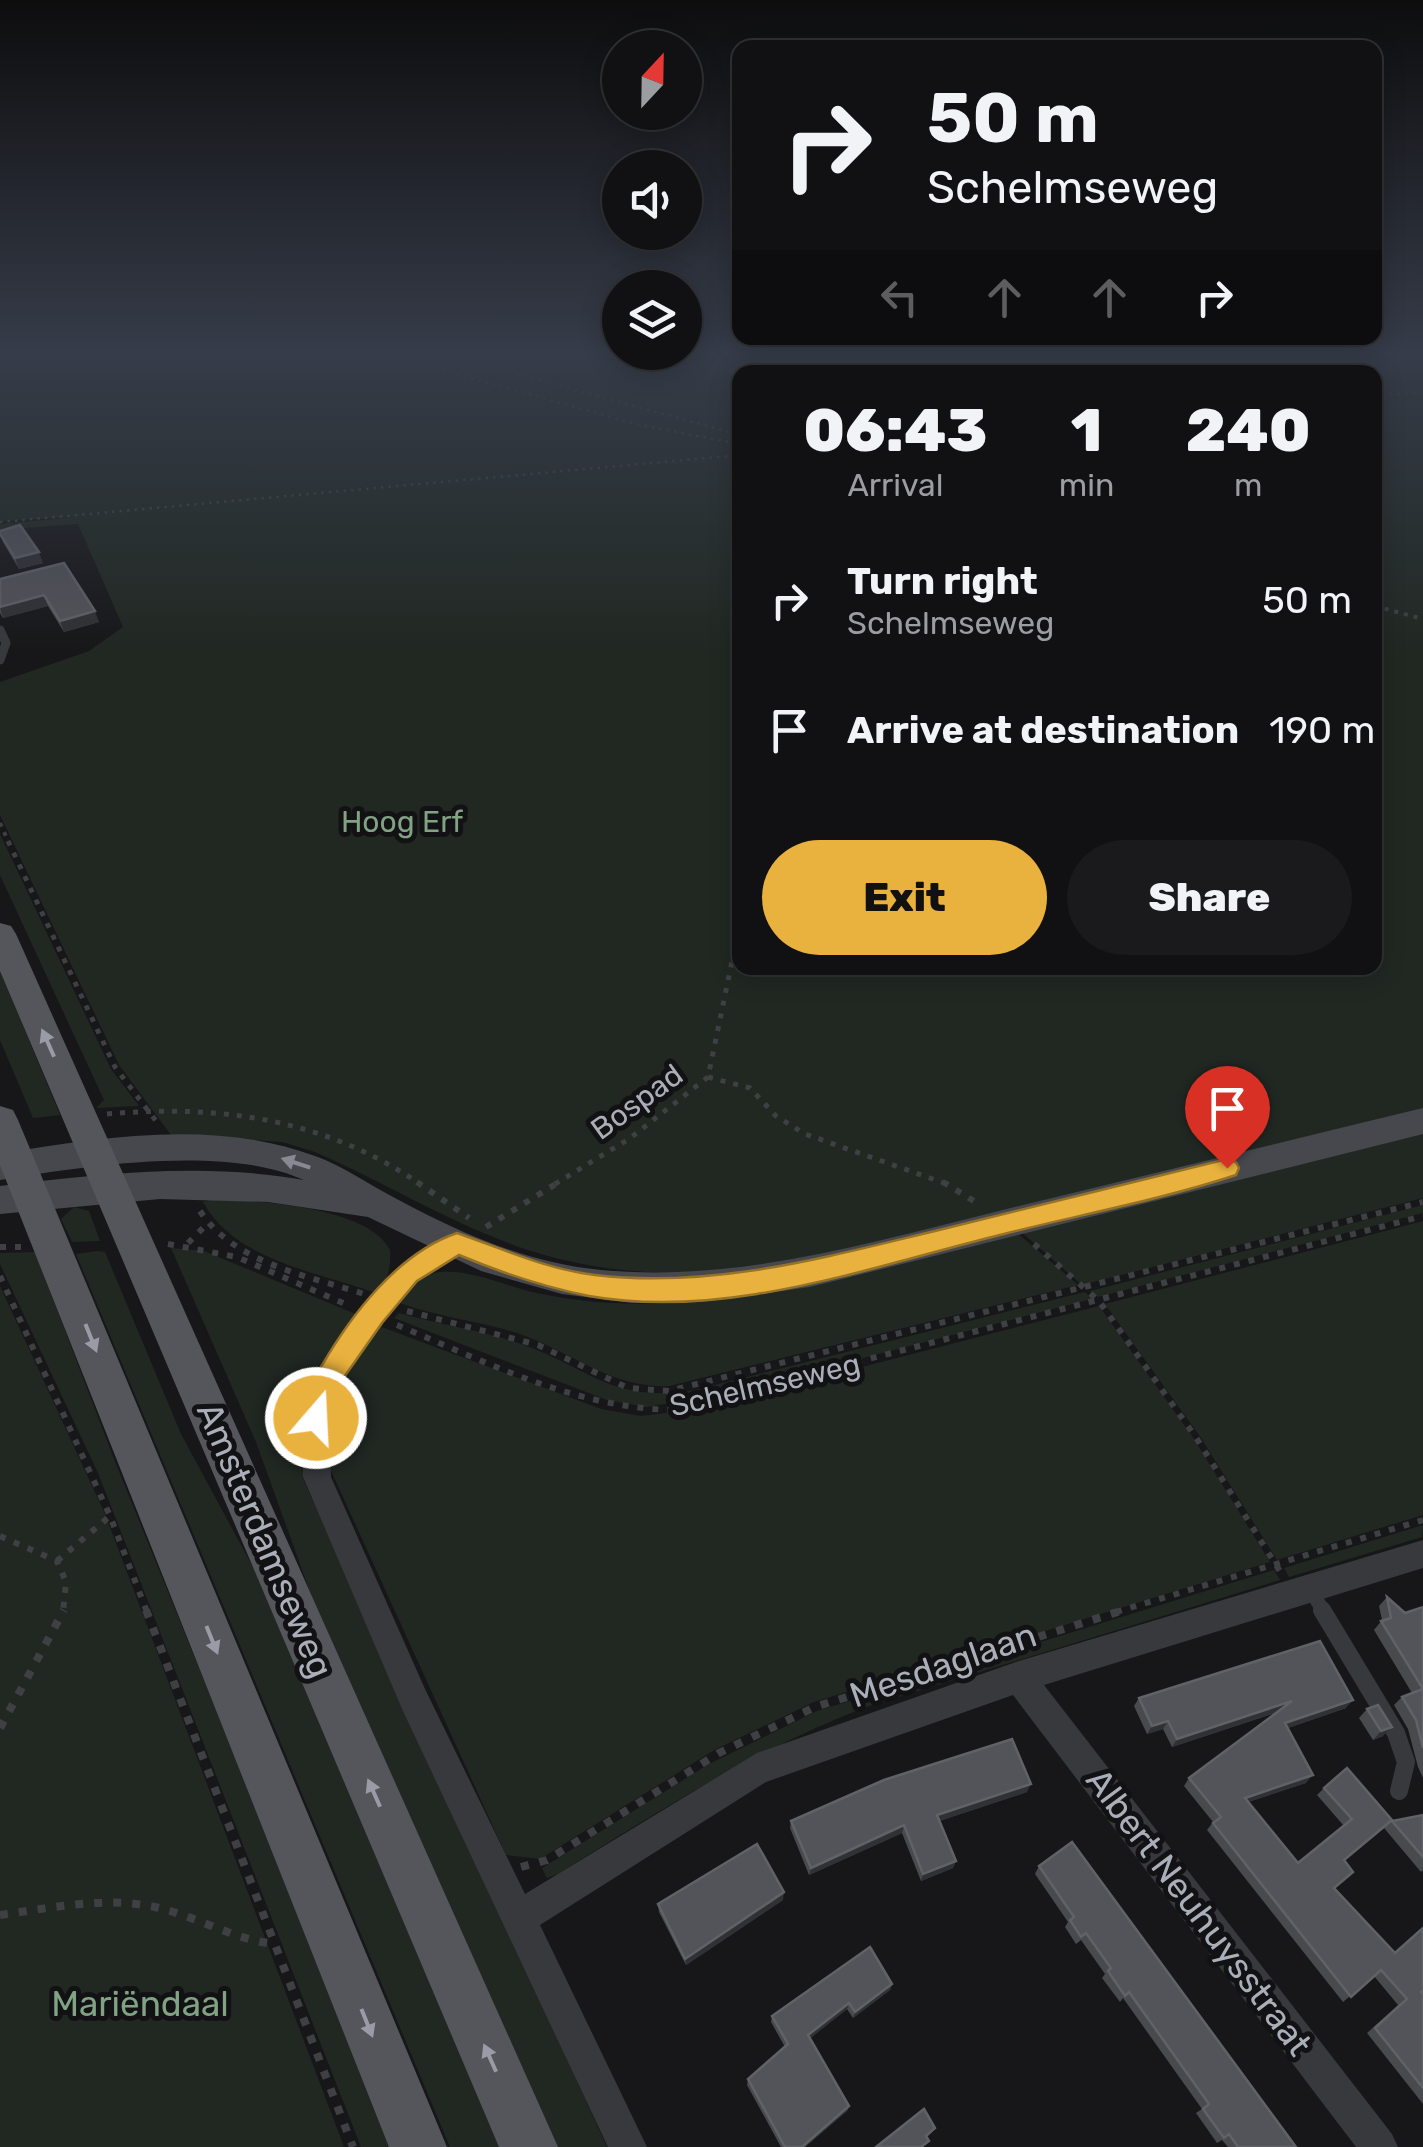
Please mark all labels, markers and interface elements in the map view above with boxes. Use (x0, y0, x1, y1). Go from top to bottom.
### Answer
north arrow (602, 30, 702, 130)
map controls (602, 30, 702, 370)
text: 50 m (927, 77, 1099, 160)
icon: right (762, 80, 892, 210)
button: sound (602, 150, 702, 250)
text: Schelmseweg (927, 161, 1218, 214)
button: layers (602, 270, 702, 370)
icon: left (872, 270, 927, 325)
icon: ahead (977, 270, 1032, 325)
icon: ahead (1082, 270, 1137, 325)
icon: right (1187, 270, 1242, 325)
text: 06:43 (803, 395, 988, 466)
text: 1 (1071, 395, 1102, 466)
text: 240 (1186, 395, 1311, 466)
text: Arrival (847, 466, 943, 504)
text: min (1059, 466, 1114, 504)
text: m (1234, 466, 1262, 504)
text: Turn right (847, 558, 1038, 604)
icon: right (762, 573, 817, 628)
text: 50 m (1262, 577, 1352, 623)
text: Schelmseweg (847, 604, 1054, 642)
icon: arrive (762, 703, 817, 758)
text: Arrive at destination (847, 707, 1239, 753)
text: 190 m (1269, 707, 1375, 753)
park label: Hoog Erf (341, 804, 464, 840)
button: Exit (762, 840, 1047, 955)
button: Share (1067, 840, 1352, 955)
one-way arrow (40, 1028, 56, 1058)
street label: Bospad (584, 1057, 690, 1147)
pin (1185, 1066, 1270, 1169)
icon: arrive (1200, 1081, 1255, 1136)
one-way arrow (281, 1155, 311, 1170)
one-way arrow (84, 1323, 100, 1353)
street label: Schelmseweg (666, 1346, 864, 1424)
position arrow (264, 1366, 368, 1470)
street label: Amsterdamseweg (188, 1396, 342, 1684)
street label: Mesdaglaan (844, 1613, 1042, 1717)
one-way arrow (205, 1625, 221, 1655)
street label: Albert Neuhuysstraat (1077, 1760, 1321, 2064)
one-way arrow (366, 1778, 382, 1808)
park label: Mariëndaal (51, 1983, 229, 2025)
one-way arrow (359, 2009, 375, 2039)
one-way arrow (482, 2043, 498, 2073)

